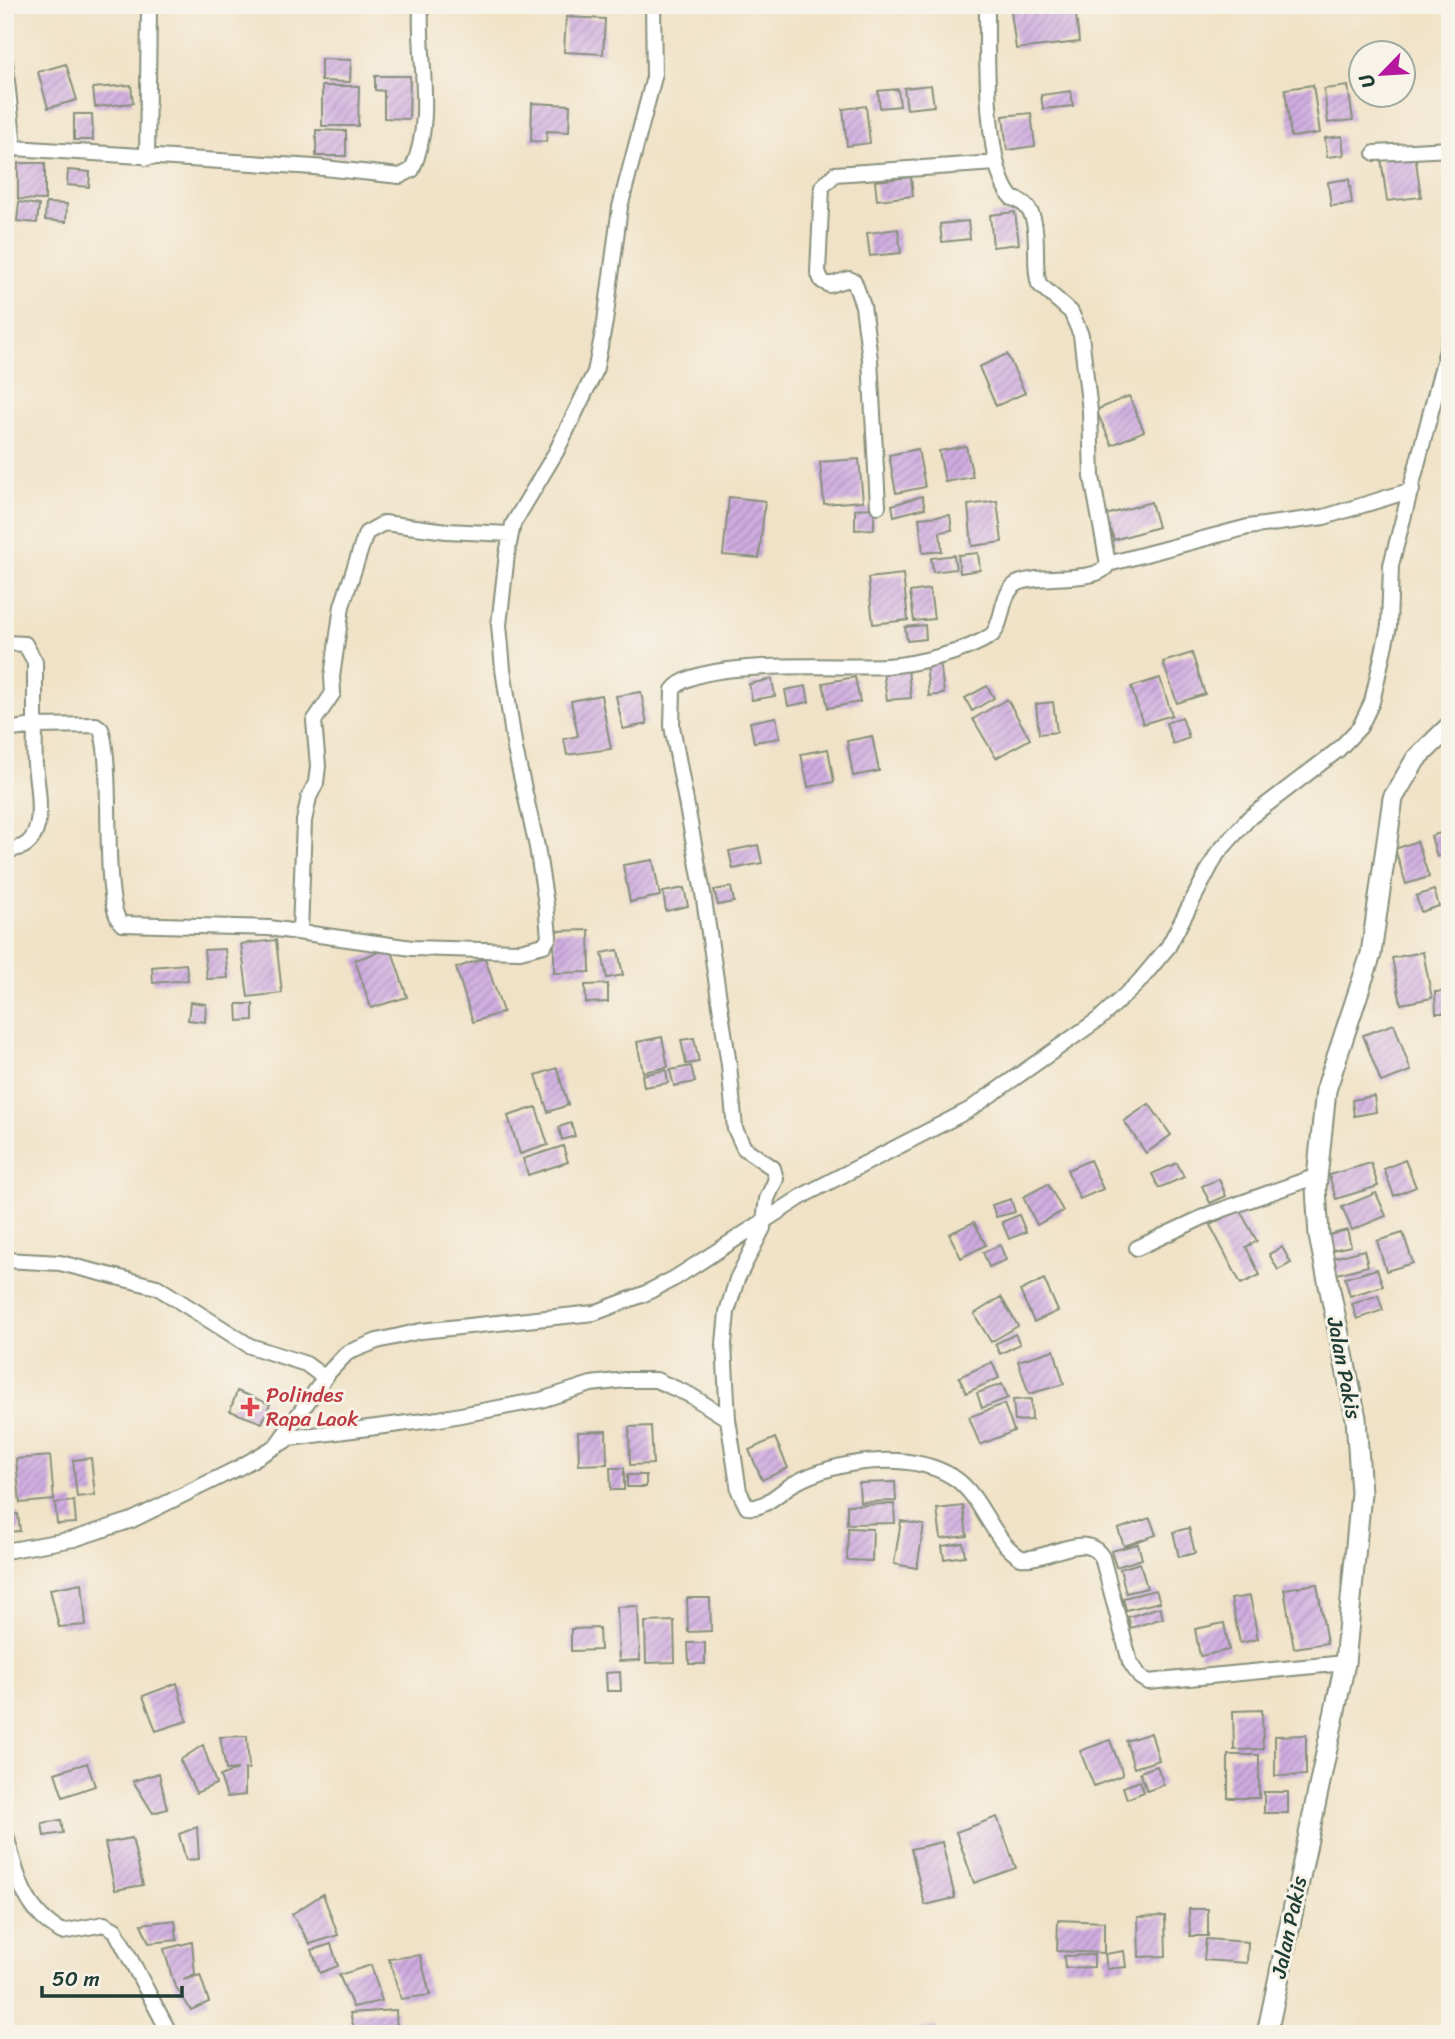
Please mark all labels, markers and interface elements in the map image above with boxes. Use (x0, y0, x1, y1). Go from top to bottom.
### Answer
north arrow (1346, 38, 1416, 108)
text: U (1349, 67, 1385, 94)
street label: Jalan Pakis (1315, 1313, 1373, 1423)
place label: Polindes Rapa Laok (266, 1376, 358, 1438)
marker: Polindes Rapa Laok (240, 1397, 260, 1417)
street label: Jalan Pakis (1259, 1872, 1318, 1982)
scale bar (42, 1955, 182, 1999)
text: 50 m (52, 1960, 100, 1998)

